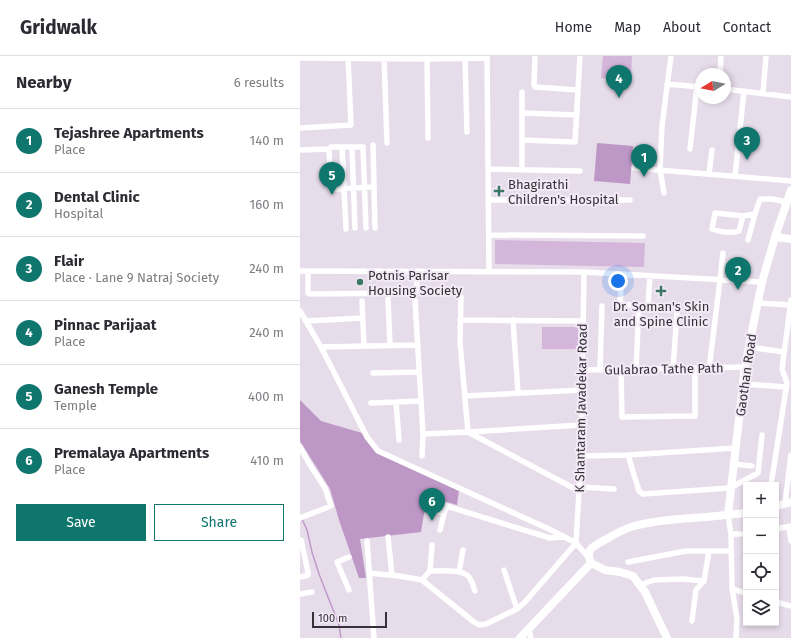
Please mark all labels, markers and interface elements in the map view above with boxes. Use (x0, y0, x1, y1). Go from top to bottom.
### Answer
text: Gridwalk (20, 16, 97, 39)
text: Home (555, 19, 592, 36)
text: Map (614, 19, 641, 36)
text: About (663, 19, 701, 36)
text: Contact (723, 19, 771, 36)
pin: 4 (606, 65, 632, 98)
north arrow (695, 68, 731, 104)
text: Nearby (16, 72, 71, 93)
text: 6 results (234, 75, 284, 90)
text: Tejashree Apartments (54, 124, 204, 142)
pin: 3 (734, 127, 760, 160)
text: 1 (26, 133, 32, 148)
text: 140 m (250, 133, 284, 148)
text: Place (54, 142, 85, 157)
pin: 1 (631, 144, 657, 177)
pin: 5 (319, 162, 345, 195)
place label: Bhagirathi Children's Hospital (508, 177, 619, 207)
marker: Bhagirathi Children's Hospital (493, 185, 505, 197)
text: Dental Clinic (54, 188, 140, 206)
text: 2 (26, 197, 32, 212)
text: 160 m (250, 197, 284, 212)
text: Hospital (54, 206, 103, 221)
text: Flair (54, 252, 84, 270)
pin: 2 (725, 257, 751, 290)
text: 3 (26, 261, 32, 276)
text: 240 m (249, 261, 284, 276)
place label: Potnis Parisar Housing Society (368, 268, 463, 298)
text: Place · Lane 9 Natraj Society (54, 270, 219, 285)
your location (608, 271, 628, 291)
marker: Potnis Parisar Housing Society (355, 277, 365, 287)
marker: Dr. Soman's Skin and Spine Clinic (655, 285, 667, 297)
place label: Dr. Soman's Skin and Spine Clinic (613, 299, 709, 329)
text: Pinnac Parijaat (54, 316, 157, 334)
street label: K Shantaram Javadekar Road (572, 323, 590, 493)
text: 4 (25, 325, 33, 340)
text: 240 m (249, 325, 284, 340)
street label: Gaothan Road (733, 333, 759, 417)
text: Place (54, 334, 85, 349)
street label: Gulabrao Tathe Path (604, 360, 724, 378)
text: Ganesh Temple (54, 380, 158, 398)
text: 5 (26, 389, 32, 404)
text: 400 m (248, 389, 284, 404)
text: Temple (54, 398, 97, 413)
text: Premalaya Apartments (54, 444, 209, 462)
text: 6 (25, 453, 33, 468)
text: 410 m (250, 453, 284, 468)
text: Place (54, 462, 85, 477)
map controls (743, 482, 779, 626)
button: + (743, 482, 779, 518)
pin: 6 (419, 488, 445, 521)
button: Save (16, 504, 146, 541)
button: Share (154, 504, 284, 541)
button: − (743, 518, 779, 554)
button: locate (743, 554, 779, 590)
button: layers (743, 590, 779, 626)
scale bar (312, 610, 387, 629)
text: 100 m (318, 612, 347, 625)

